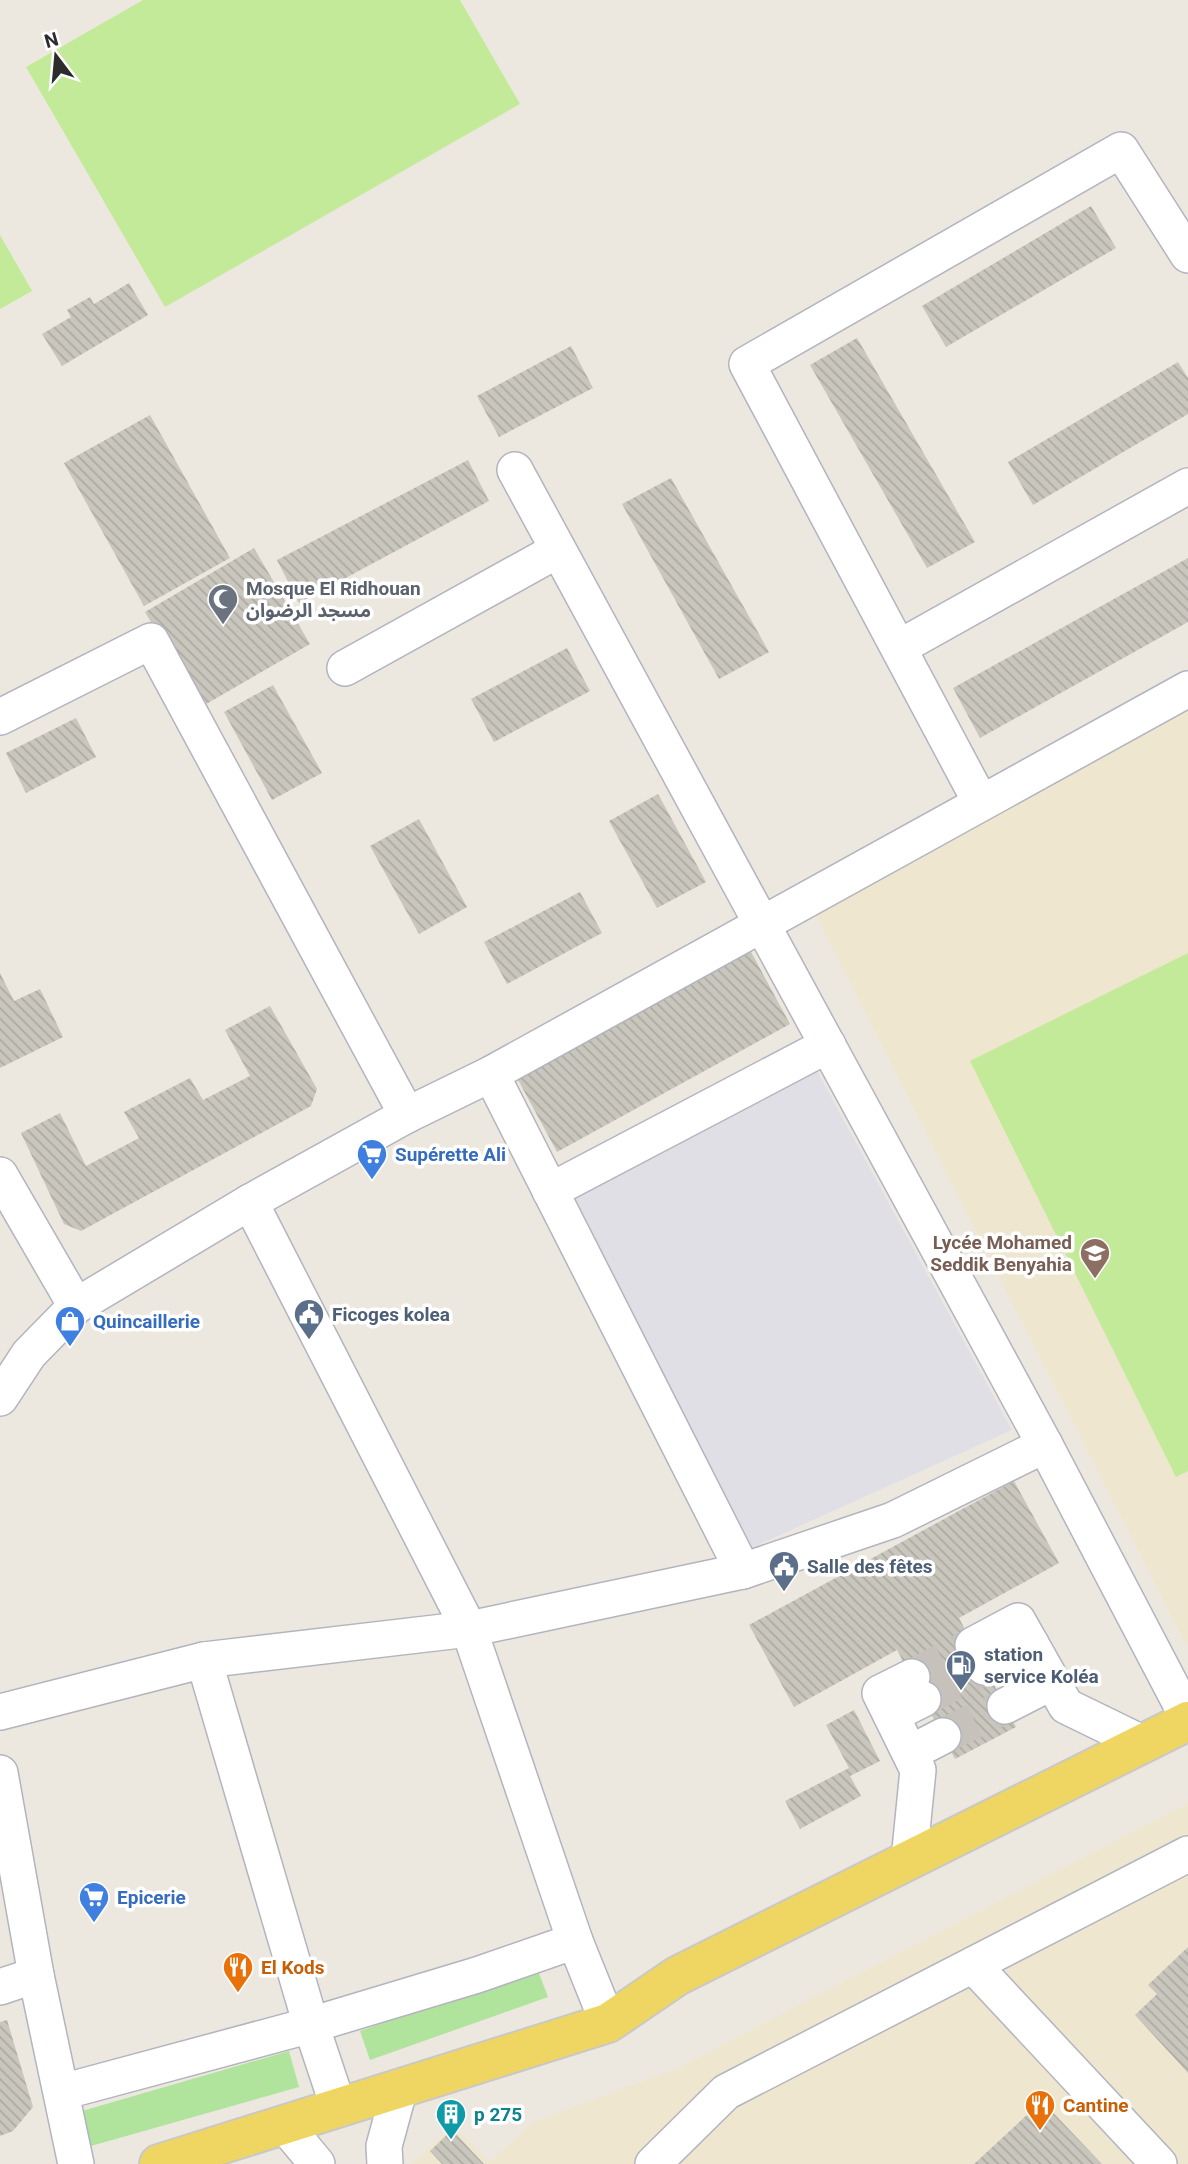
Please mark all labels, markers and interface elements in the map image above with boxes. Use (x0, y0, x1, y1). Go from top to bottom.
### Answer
north arrow (21, 21, 91, 91)
text: N (42, 27, 61, 53)
place label: Mosque El Ridhouan مسجد الرضوان (246, 577, 421, 622)
mosque icon: Mosque El Ridhouan مسجد الرضوان (206, 582, 240, 626)
supermarket icon: Supérette Ali (355, 1137, 389, 1181)
place label: Supérette Ali (395, 1143, 506, 1166)
place label: Lycée Mohamed Seddik Benyahia (930, 1231, 1072, 1276)
school or university icon: Lycée Mohamed Seddik Benyahia (1078, 1236, 1112, 1280)
public building icon: Ficoges kolea (292, 1297, 326, 1341)
place label: Ficoges kolea (332, 1303, 450, 1326)
shop icon: Quincaillerie (53, 1304, 87, 1348)
place label: Quincaillerie (93, 1310, 200, 1333)
public building icon: Salle des fêtes (767, 1549, 801, 1593)
place label: Salle des fêtes (807, 1555, 933, 1578)
place label: station service Koléa (984, 1643, 1099, 1688)
fuel station icon: station service Koléa (944, 1648, 978, 1692)
supermarket icon: Epicerie (77, 1880, 111, 1924)
place label: Epicerie (117, 1886, 186, 1909)
restaurant icon: El Kods (221, 1950, 255, 1994)
place label: El Kods (261, 1956, 325, 1979)
restaurant icon: Cantine (1023, 2088, 1057, 2132)
place label: Cantine (1063, 2094, 1129, 2117)
building icon: p 275 (434, 2097, 468, 2141)
place label: p 275 (474, 2103, 522, 2126)

